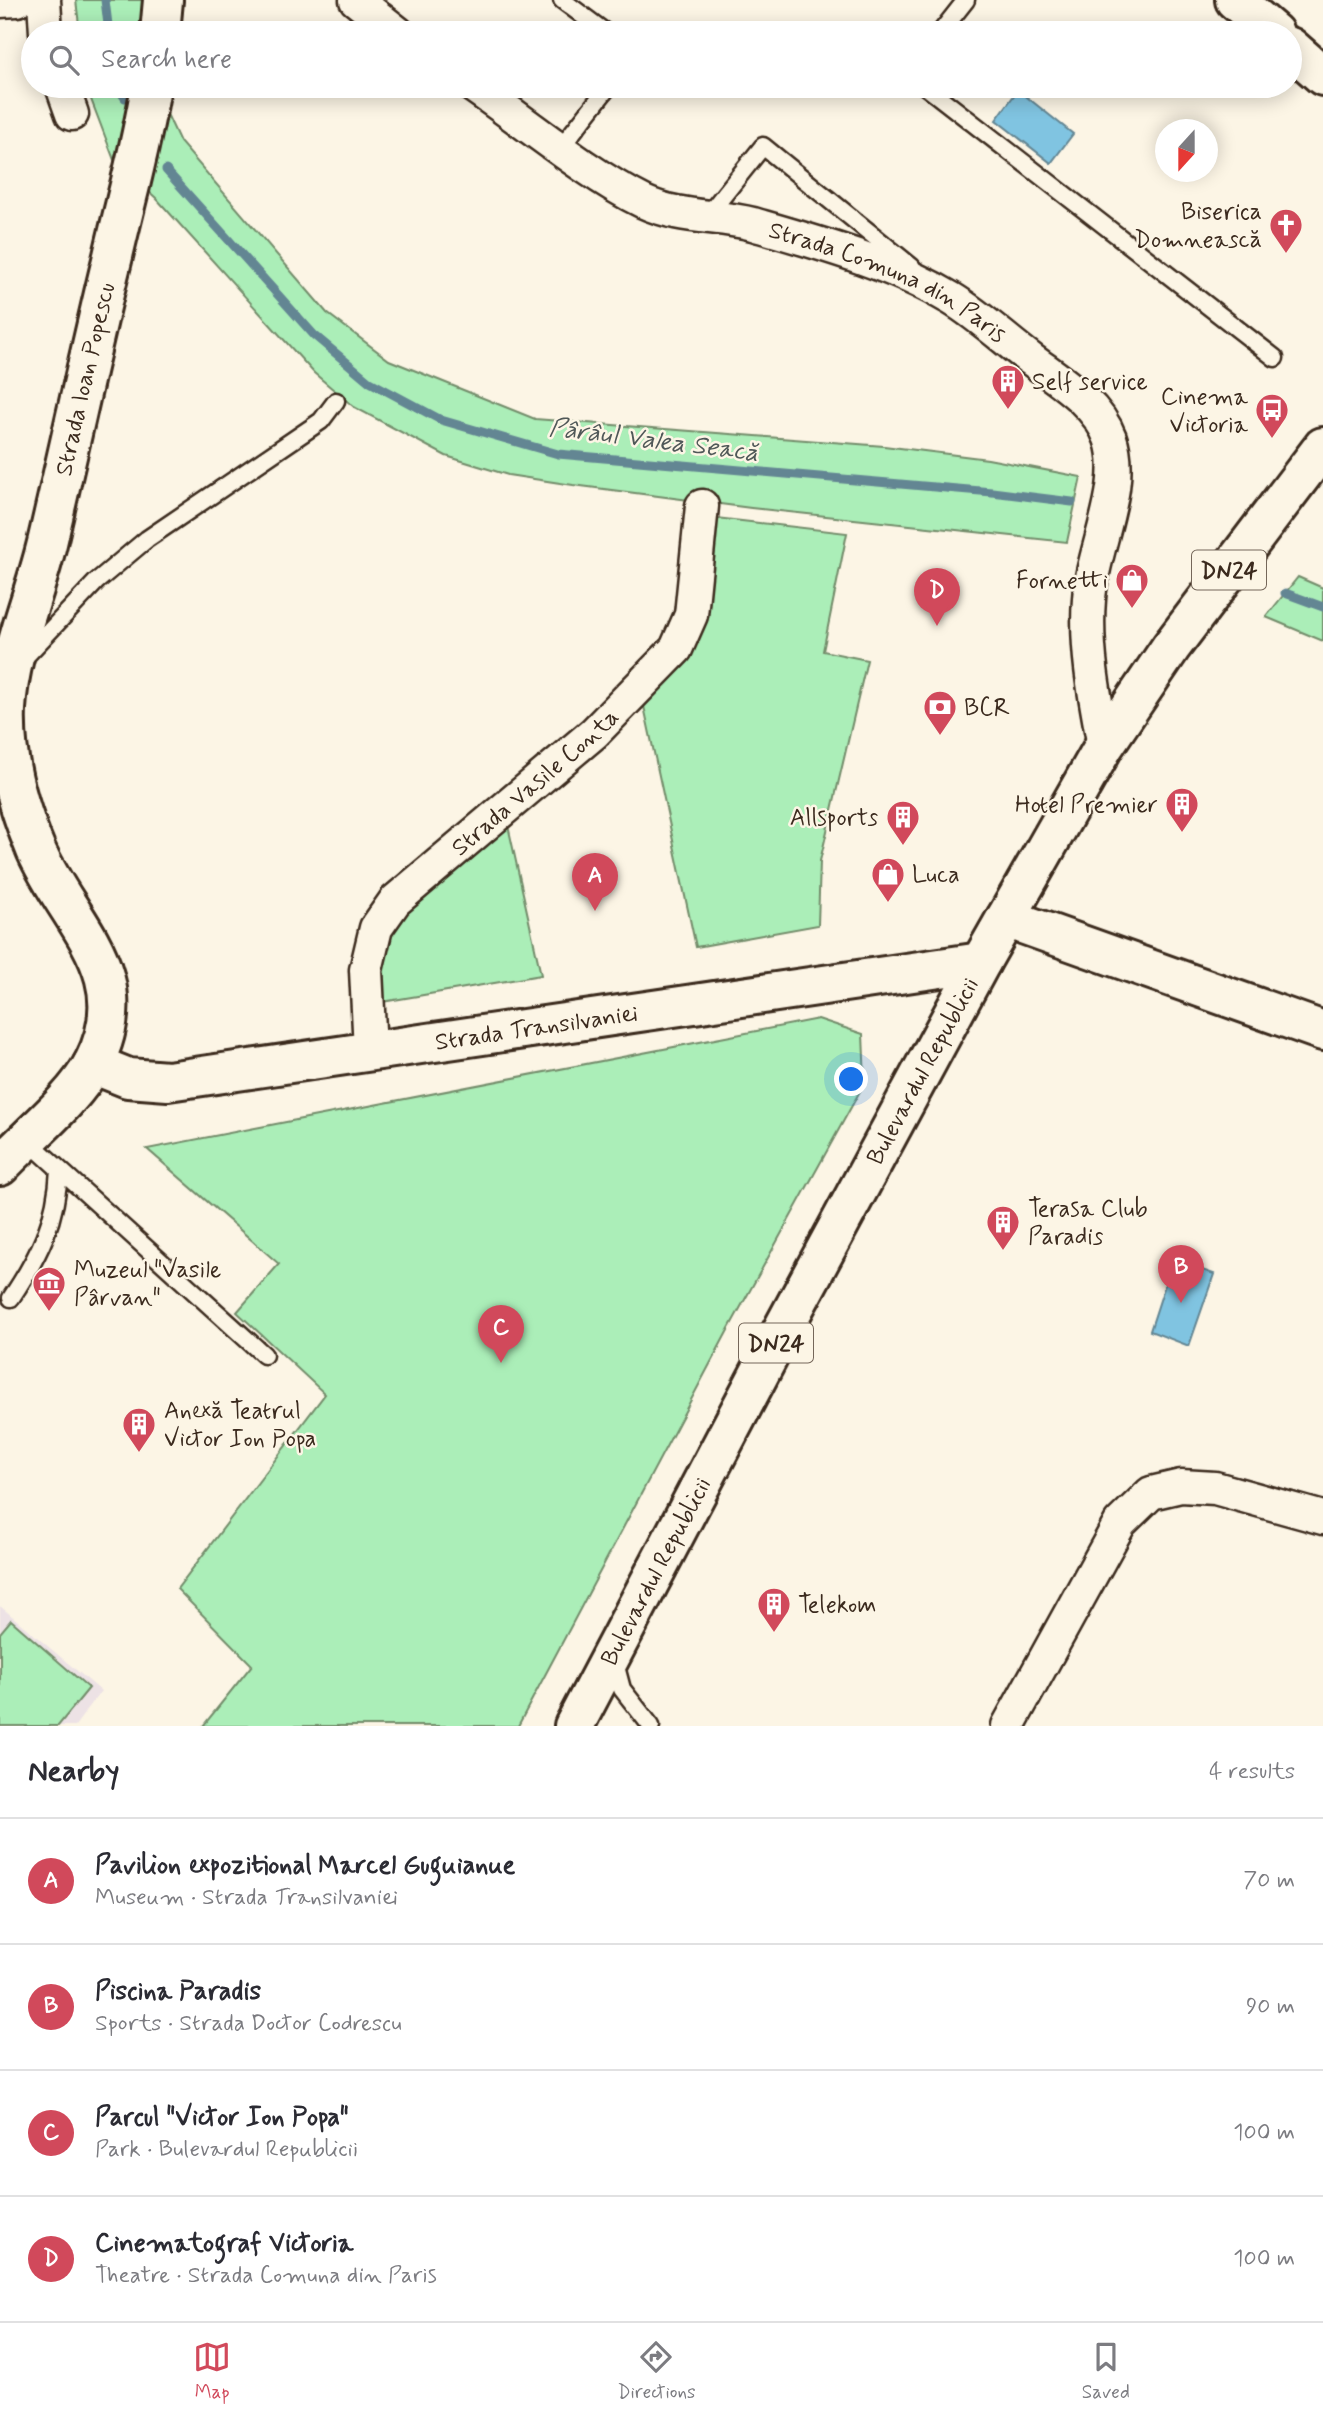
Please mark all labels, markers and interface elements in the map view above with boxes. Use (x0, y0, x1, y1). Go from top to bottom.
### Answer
search box (21, 21, 1302, 98)
icon: search (45, 41, 83, 79)
text: Search here (101, 43, 232, 77)
north arrow (1155, 119, 1218, 182)
place label: Biserica Domnească (1134, 197, 1262, 256)
church icon: Biserica Domnească (1267, 206, 1305, 255)
street label: Strada Comuna din Paris (765, 215, 1012, 351)
street label: Strada Ioan Popescu (49, 279, 123, 479)
building icon: Self service (989, 362, 1027, 411)
place label: Self service (1032, 367, 1148, 398)
place label: Cinema Victoria (1161, 382, 1249, 441)
bus stop icon: Cinema Victoria (1253, 391, 1291, 440)
water label: Pârâul Valea Seacă (547, 411, 761, 471)
road number: DN24 (1192, 550, 1266, 590)
shop icon: Fornetti (1113, 561, 1151, 610)
place label: Fornetti (1016, 566, 1108, 597)
pin: D (914, 568, 960, 626)
bank icon: BCR (921, 688, 959, 737)
place label: BCR (964, 693, 1010, 724)
street label: Strada Vasile Conta (446, 703, 626, 864)
building icon: Hotel Premier (1163, 785, 1201, 834)
place label: Hotel Premier (1015, 790, 1158, 821)
building icon: Allsports (884, 798, 922, 847)
place label: Allsports (790, 803, 878, 834)
pin: A (572, 853, 618, 911)
shop icon: Luca (869, 855, 907, 904)
place label: Luca (912, 860, 960, 891)
street label: Bulevardul Republicii (860, 972, 987, 1171)
street label: Strada Transilvaniei (433, 998, 640, 1059)
your location (834, 1062, 868, 1096)
place label: Terasa Club Paradis (1028, 1194, 1148, 1253)
building icon: Terasa Club Paradis (984, 1203, 1022, 1252)
pin: B (1158, 1245, 1204, 1303)
place label: Muzeul "Vasile Pârvan" (74, 1255, 221, 1314)
museum icon: Muzeul "Vasile Pârvan" (30, 1264, 68, 1313)
pin: C (478, 1305, 524, 1363)
road number: DN24 (739, 1324, 813, 1362)
place label: Anexă Teatrul Victor Ion Popa (164, 1396, 316, 1455)
building icon: Anexă Teatrul Victor Ion Popa (120, 1405, 158, 1454)
street label: Bulevardul Republicii (595, 1472, 719, 1671)
building icon: Telekom (755, 1585, 793, 1634)
place label: Telekom (798, 1590, 876, 1621)
text: Nearby (28, 1752, 119, 1791)
text: 4 results (1209, 1757, 1295, 1787)
text: Pavilion expozitional Marcel Guguianue (95, 1849, 515, 1883)
text: A (43, 1866, 59, 1896)
text: 70 m (1243, 1866, 1295, 1896)
text: Museum · Strada Transilvaniei (95, 1883, 398, 1913)
text: Piscina Paradis (95, 1975, 261, 2009)
text: B (44, 1992, 58, 2022)
text: 90 m (1246, 1992, 1295, 2022)
text: Sports · Strada Doctor Codrescu (95, 2009, 402, 2039)
text: Parcul "Victor Ion Popa" (95, 2101, 349, 2135)
text: C (43, 2118, 59, 2148)
text: 100 m (1233, 2118, 1295, 2148)
text: Park · Bulevardul Republicii (95, 2135, 358, 2165)
text: Cinematograf Victoria (95, 2227, 353, 2261)
text: D (43, 2244, 59, 2274)
text: 100 m (1233, 2244, 1295, 2274)
text: Theatre · Strada Comuna din Paris (95, 2261, 437, 2291)
tab: Map (193, 2338, 231, 2405)
tab: Directions (617, 2338, 696, 2405)
tab: Saved (1082, 2338, 1130, 2405)

